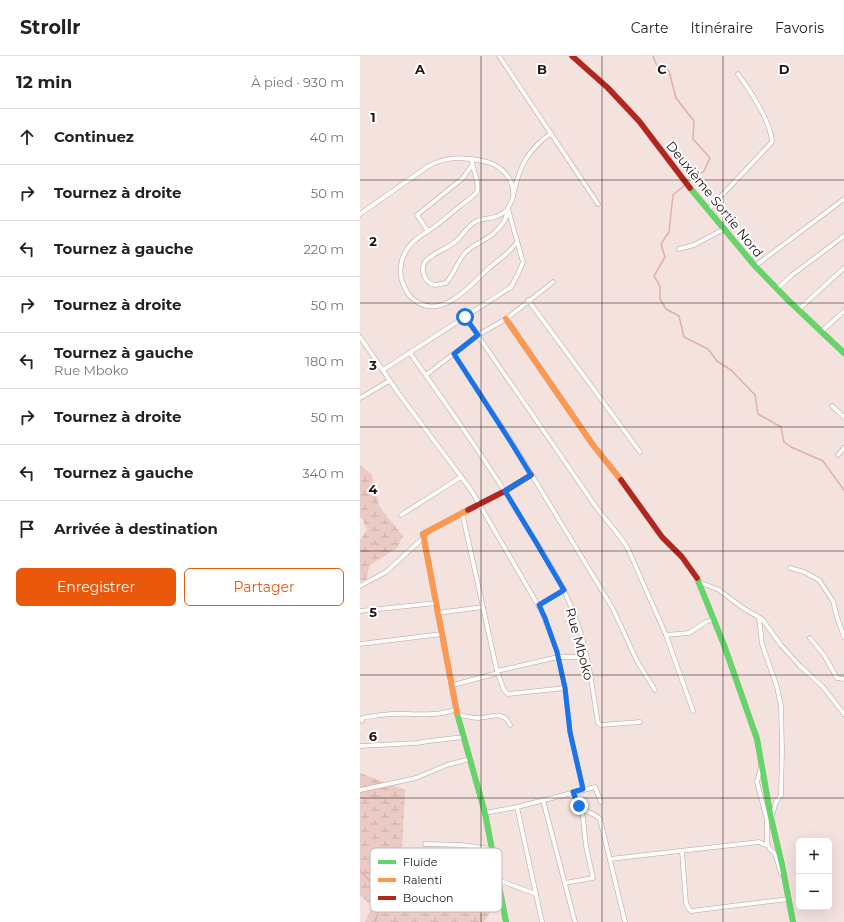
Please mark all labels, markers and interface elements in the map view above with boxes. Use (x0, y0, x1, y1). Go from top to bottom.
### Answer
text: Strollr (20, 16, 81, 39)
text: Carte (631, 19, 668, 37)
text: Itinéraire (690, 19, 753, 37)
text: Favoris (775, 19, 824, 37)
text: A (414, 61, 426, 77)
text: B (537, 61, 547, 77)
text: C (657, 61, 667, 77)
text: D (779, 61, 790, 77)
text: 12 min (16, 72, 72, 92)
text: À pied · 930 m (251, 74, 344, 90)
text: 1 (370, 109, 376, 125)
icon: ahead (16, 126, 38, 148)
text: Continuez (54, 127, 134, 146)
text: 40 m (310, 129, 344, 145)
street label: Deuxième Sortie Nord (663, 138, 767, 260)
icon: right (16, 182, 38, 204)
text: Tournez à droite (54, 183, 182, 202)
text: 50 m (311, 185, 344, 201)
text: 2 (369, 233, 377, 249)
icon: left (16, 238, 38, 260)
text: Tournez à gauche (54, 239, 193, 258)
text: 220 m (303, 241, 344, 257)
icon: right (16, 294, 38, 316)
text: Tournez à droite (54, 295, 182, 314)
text: 50 m (311, 297, 344, 313)
route start (456, 308, 474, 326)
text: Tournez à gauche (54, 343, 193, 362)
icon: left (16, 350, 38, 372)
text: 180 m (305, 353, 344, 369)
text: 3 (368, 357, 377, 373)
text: Rue Mboko (54, 362, 128, 378)
icon: right (16, 406, 38, 428)
text: Tournez à droite (54, 407, 182, 426)
text: 50 m (311, 409, 344, 425)
icon: left (16, 462, 38, 484)
text: Tournez à gauche (54, 463, 193, 482)
text: 340 m (302, 465, 344, 481)
text: 4 (369, 481, 378, 497)
icon: arrive (16, 518, 38, 540)
text: Arrivée à destination (54, 519, 218, 538)
button: Enregistrer (16, 568, 176, 606)
button: Partager (184, 568, 344, 606)
text: 5 (369, 604, 377, 620)
street label: Rue Mboko (563, 606, 597, 682)
text: 6 (369, 728, 378, 744)
route end (570, 797, 588, 815)
map controls (796, 838, 832, 910)
button: + (796, 838, 832, 874)
legend (370, 848, 502, 912)
text: Fluide (403, 855, 438, 869)
text: Ralenti (403, 873, 442, 887)
button: − (796, 874, 832, 910)
text: Bouchon (403, 891, 453, 905)

